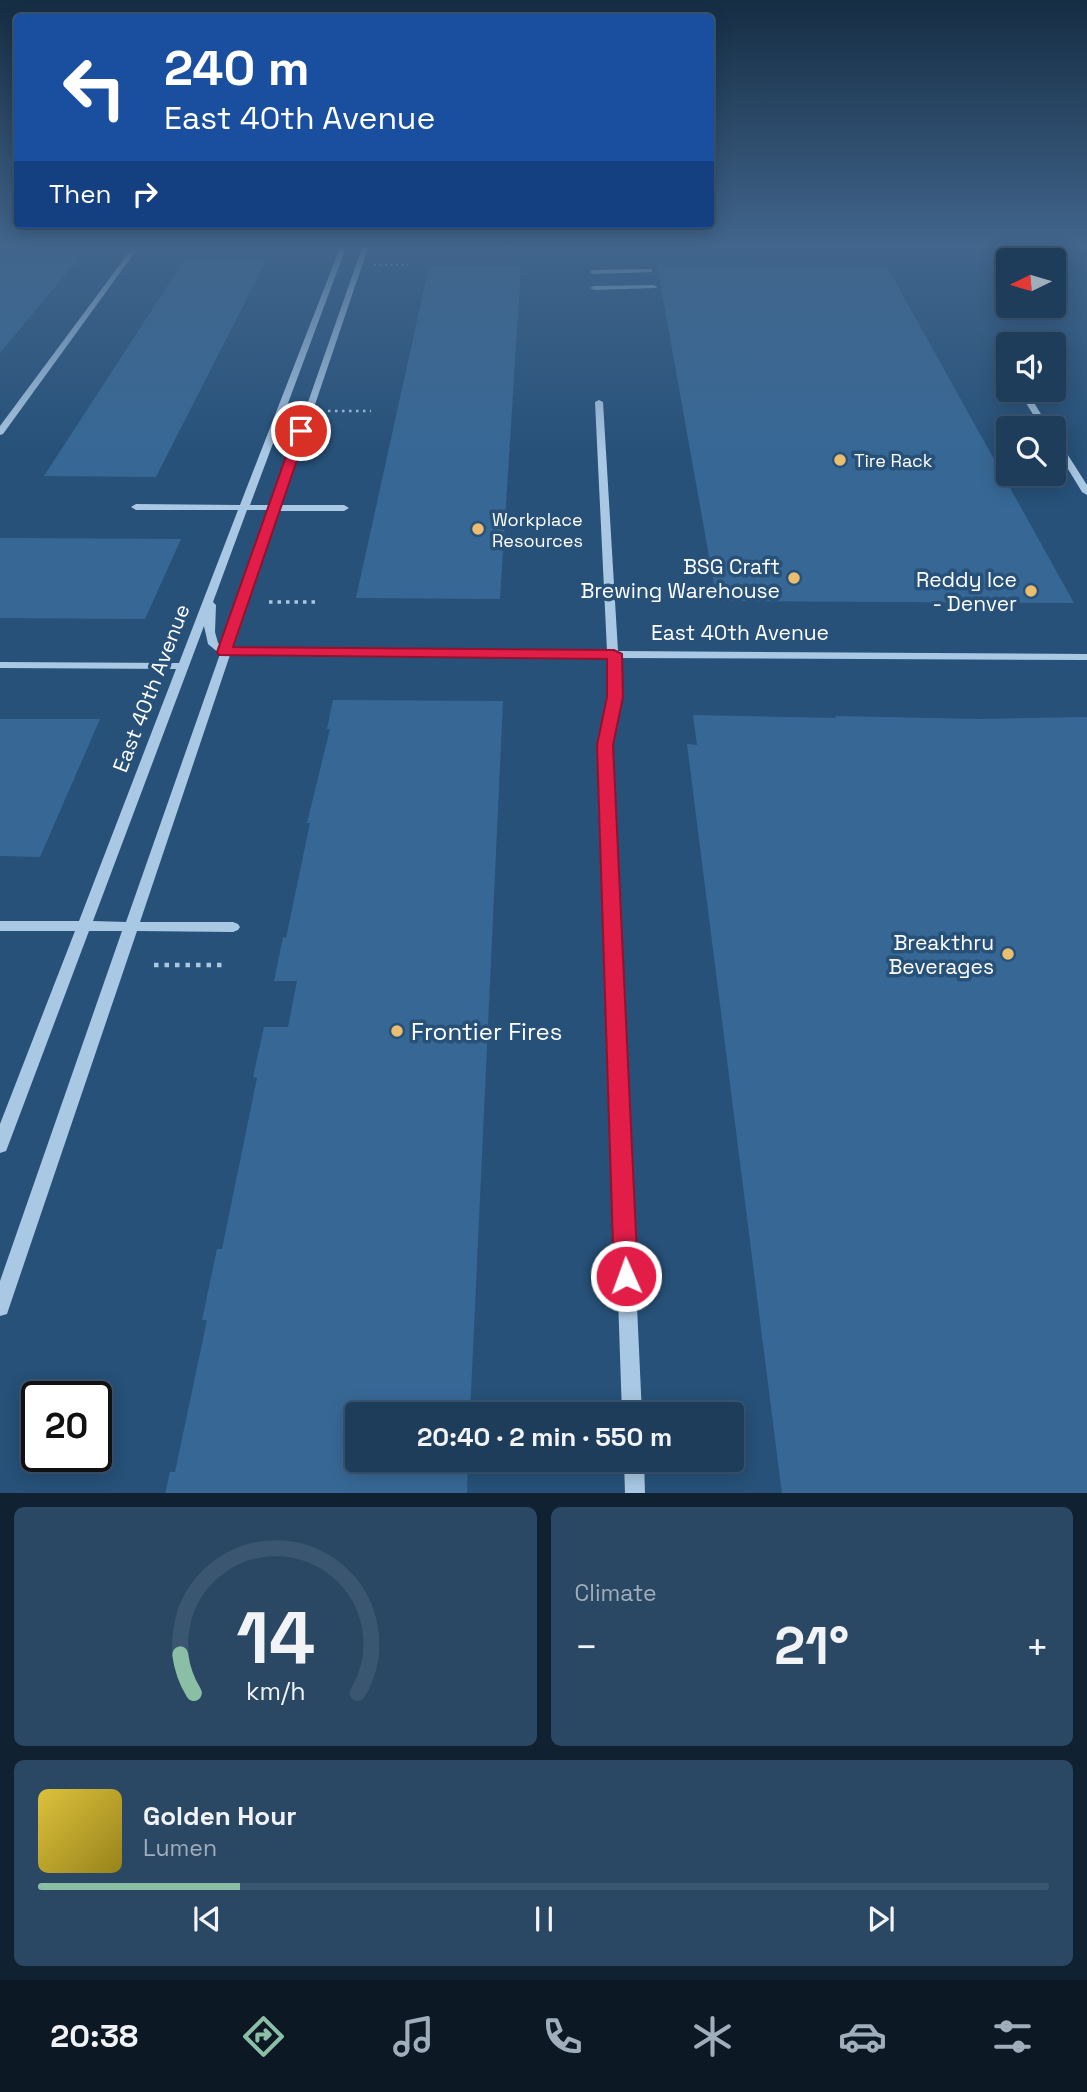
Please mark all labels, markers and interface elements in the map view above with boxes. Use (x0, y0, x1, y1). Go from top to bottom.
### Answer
text: 240 m (164, 37, 310, 99)
icon: left (49, 42, 140, 133)
text: East 40th Avenue (164, 98, 435, 138)
icon: right (126, 175, 164, 213)
text: Then (49, 177, 112, 211)
north arrow (996, 248, 1066, 318)
map controls (996, 248, 1066, 486)
button: sound (996, 332, 1066, 402)
pin (271, 401, 331, 461)
icon: arrive (282, 412, 320, 450)
button: search (996, 416, 1066, 486)
place label: Tire Rack (854, 449, 933, 472)
marker: Tire Rack (832, 452, 848, 468)
place label: Workplace Resources (492, 508, 583, 552)
marker: Workplace Resources (470, 521, 486, 537)
place label: BSG Craft Brewing Warehouse (580, 553, 780, 604)
place label: Reddy Ice - Denver (916, 566, 1017, 617)
marker: BSG Craft Brewing Warehouse (786, 570, 802, 586)
marker: Reddy Ice - Denver (1023, 583, 1039, 599)
street label: East 40th Avenue (106, 600, 196, 776)
street label: East 40th Avenue (651, 619, 829, 646)
place label: Breakthru Beverages (888, 929, 994, 980)
marker: Breakthru Beverages (1000, 946, 1016, 962)
place label: Frontier Fires (411, 1016, 562, 1047)
marker: Frontier Fires (389, 1023, 405, 1039)
position arrow (589, 1239, 663, 1313)
speed limit sign: 20 (21, 1381, 112, 1472)
text: 20:40 · 2 min · 550 m (417, 1420, 672, 1454)
text: Climate (575, 1578, 657, 1608)
text: 14 (236, 1591, 315, 1684)
text: 21° (774, 1613, 849, 1679)
text: − (575, 1623, 598, 1671)
text: + (1025, 1623, 1049, 1671)
text: km/h (245, 1674, 305, 1706)
text: Golden Hour (143, 1799, 297, 1833)
text: Lumen (143, 1833, 217, 1863)
icon: previous (188, 1900, 226, 1938)
icon: pause (525, 1900, 563, 1938)
icon: next (862, 1900, 900, 1938)
icon: directions (239, 2012, 288, 2061)
icon: music (389, 2012, 438, 2061)
icon: phone (538, 2012, 587, 2061)
icon: climate (688, 2012, 737, 2061)
icon: car (838, 2012, 887, 2061)
icon: filters (988, 2012, 1037, 2061)
text: 20:38 (50, 2016, 138, 2056)

